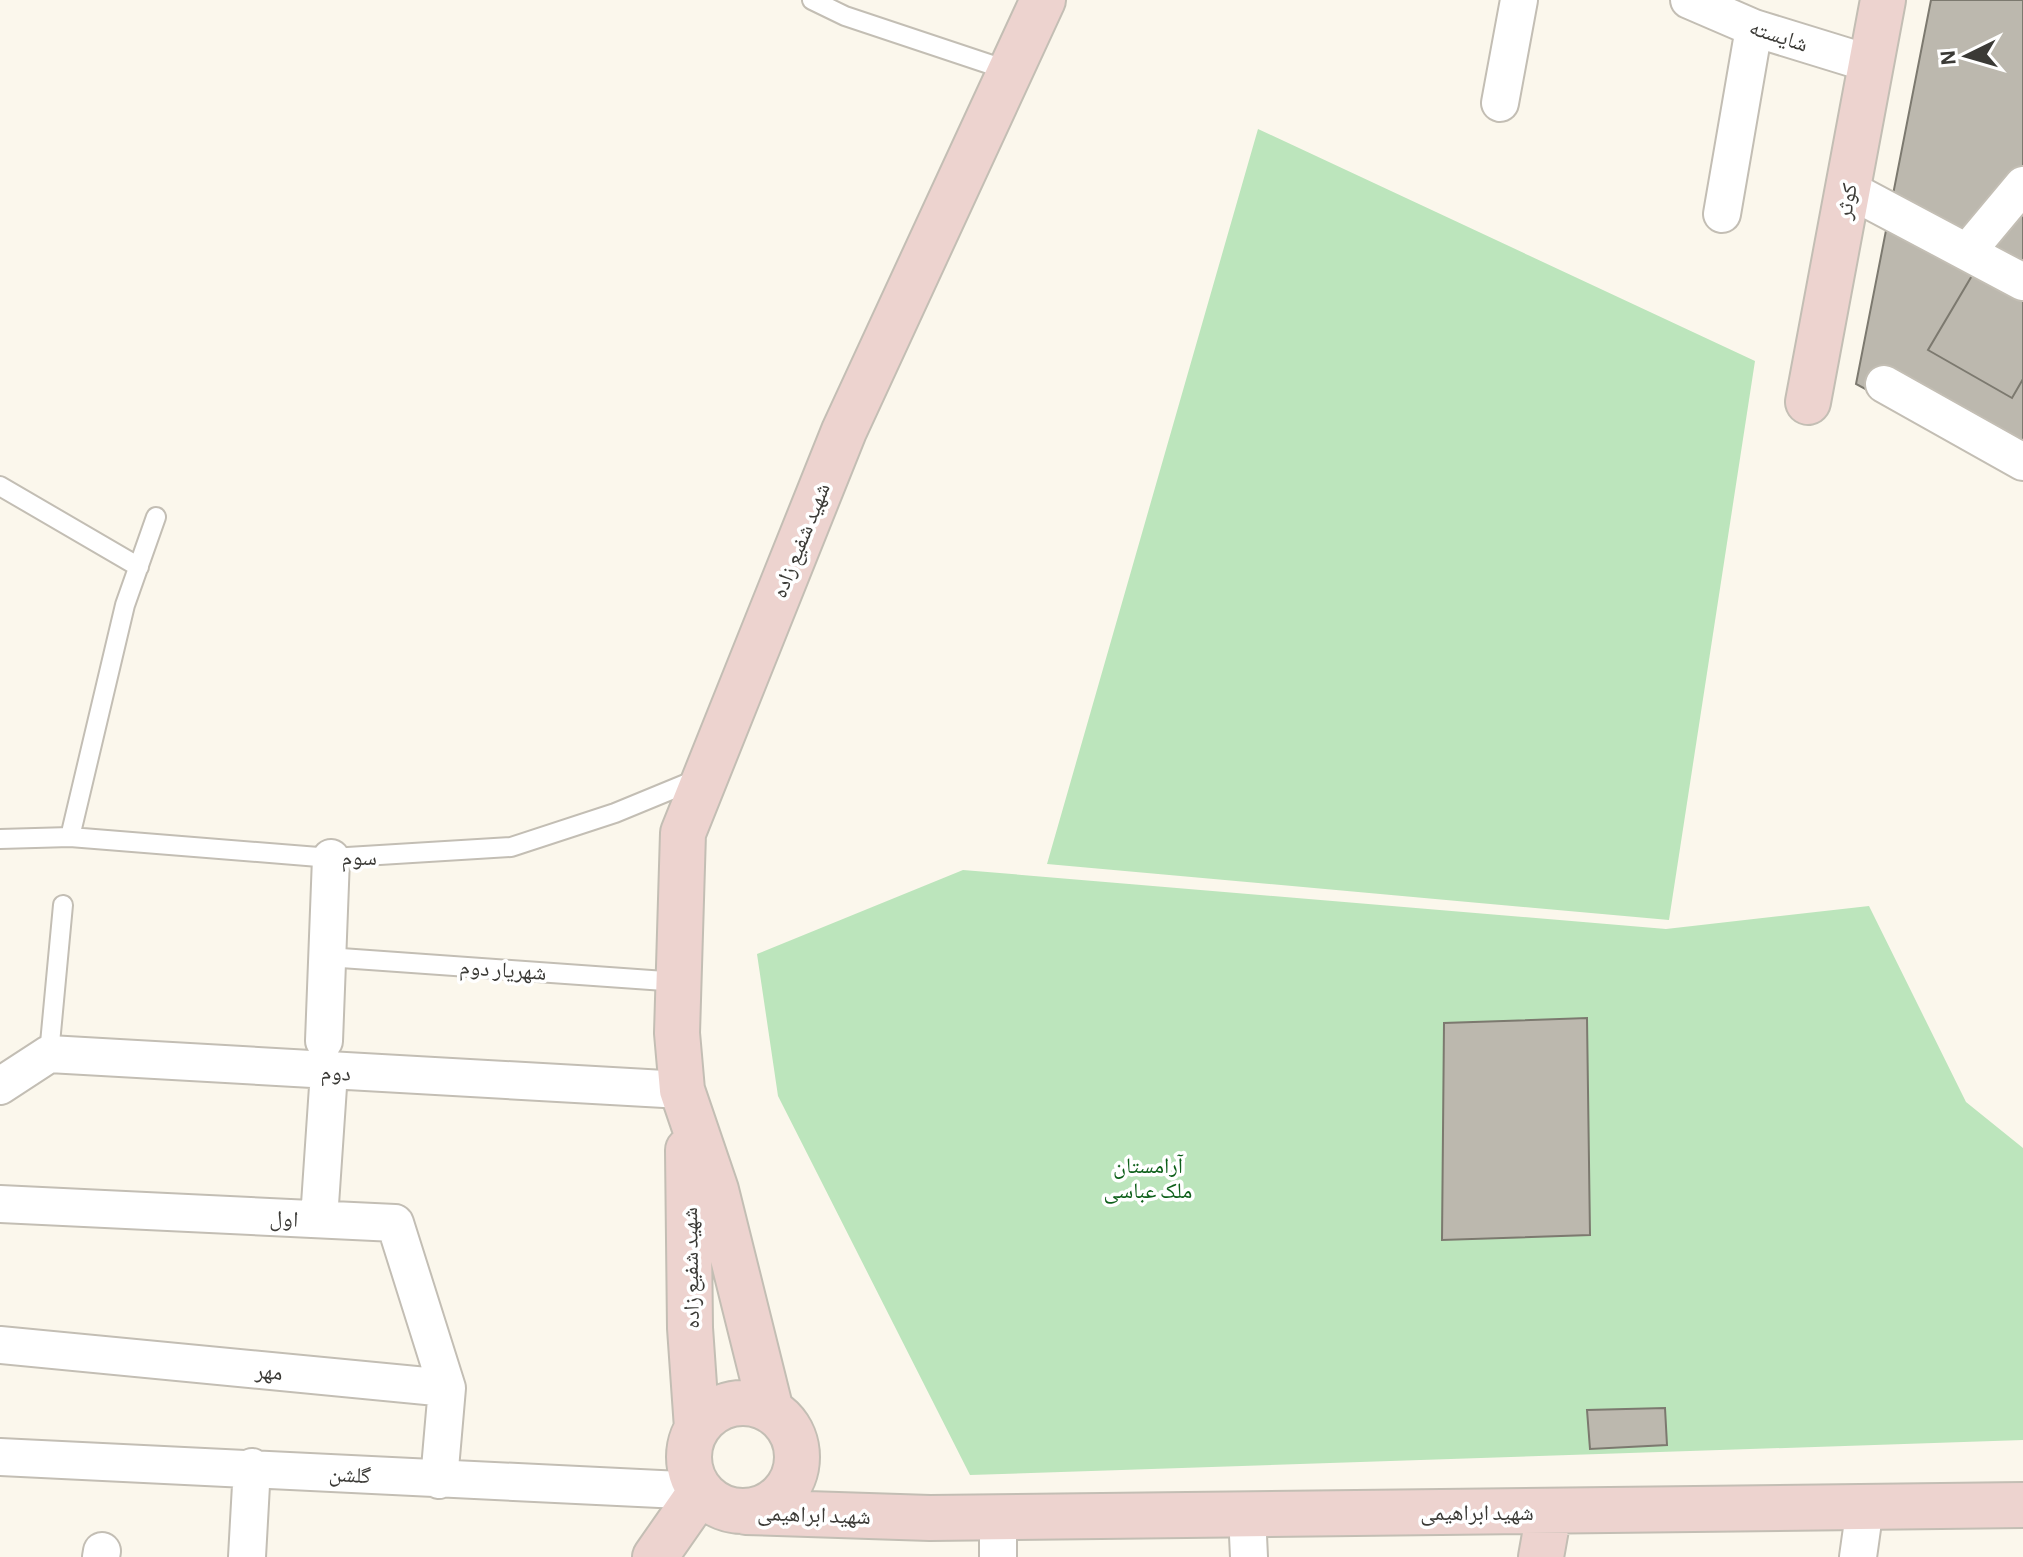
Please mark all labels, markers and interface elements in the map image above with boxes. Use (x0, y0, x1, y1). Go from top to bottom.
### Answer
street label: شایسته (1747, 16, 1811, 56)
north arrow (1927, 16, 2007, 96)
text: N (1936, 49, 1960, 66)
street label: کوثر (1833, 181, 1862, 222)
street label: شهید شفیع زاده (768, 480, 836, 602)
street label: سوم (341, 847, 377, 872)
street label: شهریار دوم (458, 956, 547, 987)
street label: دوم (320, 1061, 352, 1088)
park label: آرامستان ملک عباسی (1104, 1154, 1192, 1204)
street label: اول (269, 1207, 299, 1233)
street label: شهید شفیع زاده (679, 1207, 705, 1329)
street label: مهر (253, 1360, 283, 1385)
street label: گلشن (328, 1463, 372, 1489)
street label: شهید ابراهیمی (757, 1502, 871, 1530)
street label: شهید ابراهیمی (1420, 1502, 1534, 1526)

